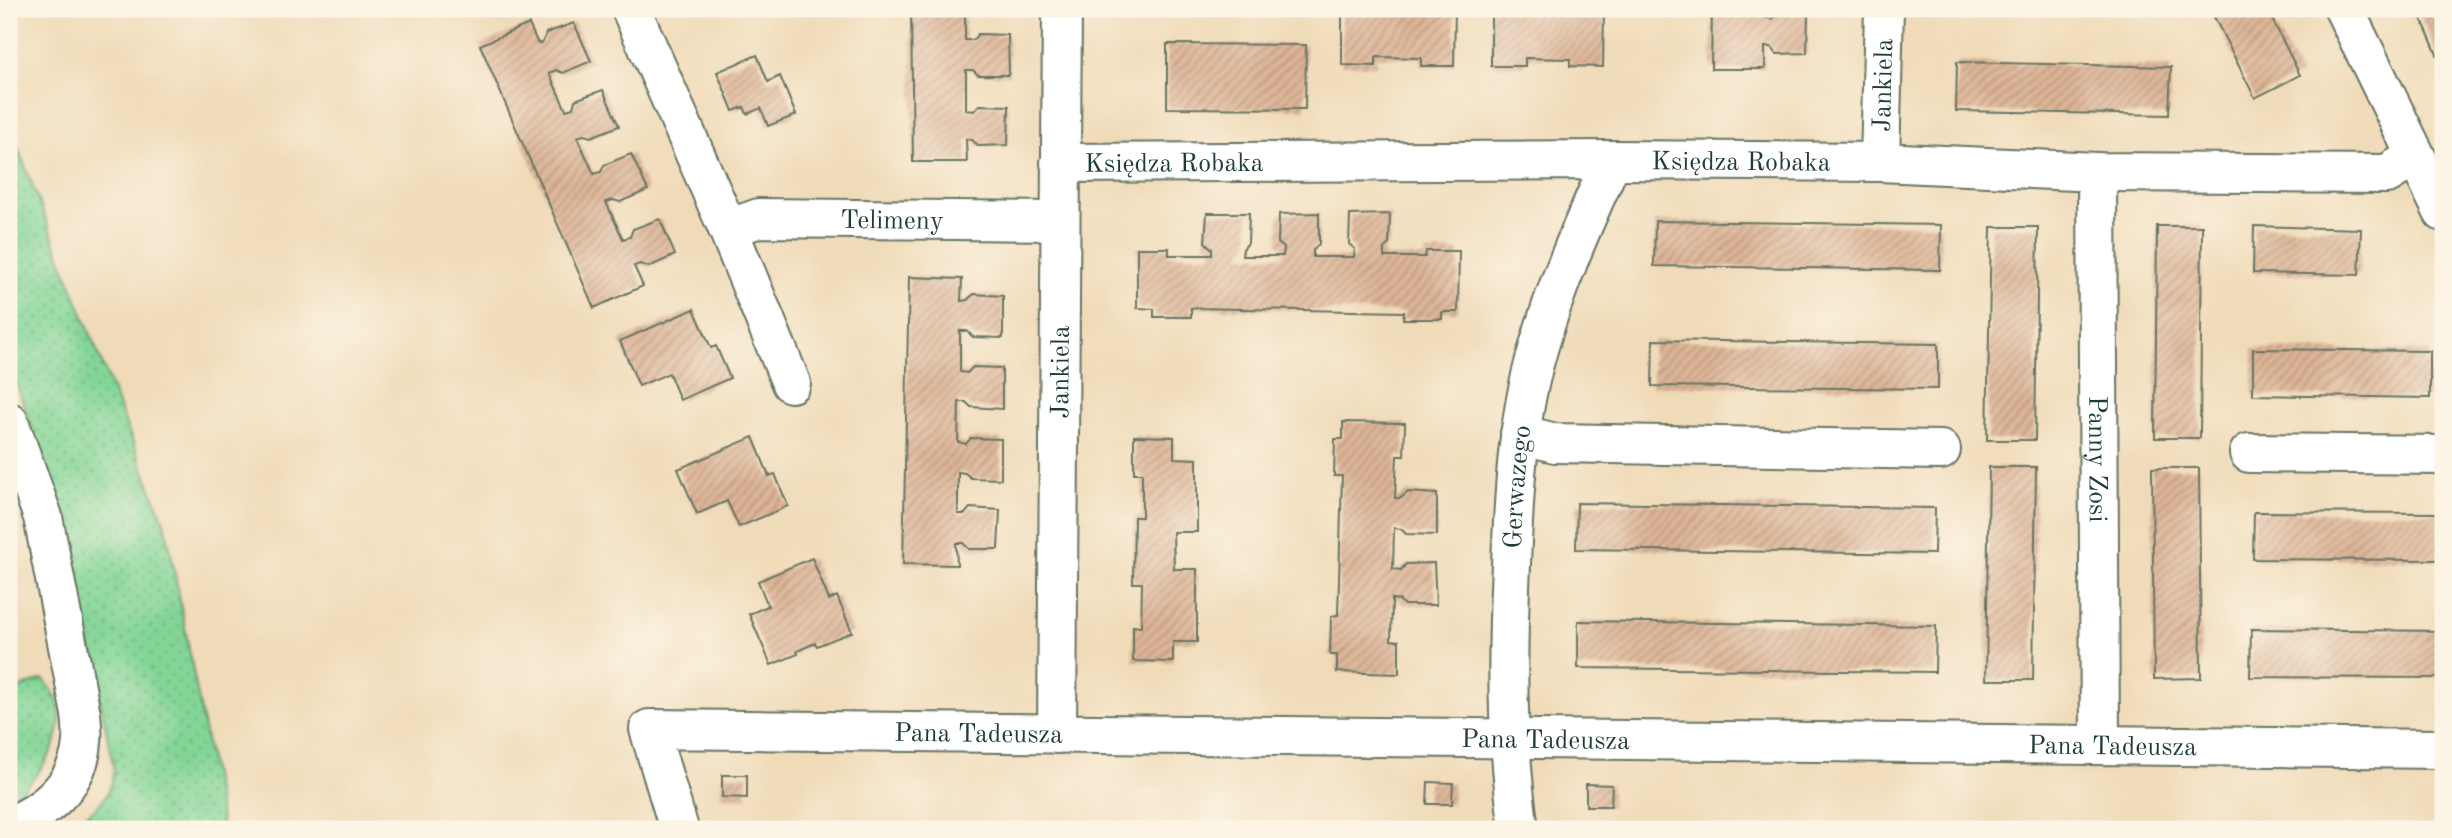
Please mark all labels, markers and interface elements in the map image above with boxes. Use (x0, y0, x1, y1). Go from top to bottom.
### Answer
street label: Jankiela (1870, 38, 1898, 132)
street label: Księdza Robaka (1651, 149, 1831, 177)
street label: Księdza Robaka (1084, 151, 1264, 178)
street label: Telimeny (840, 208, 944, 235)
street label: Jankiela (1048, 325, 1075, 419)
street label: Panny Zosi (2083, 396, 2110, 522)
street label: Gerwazego (1501, 424, 1537, 549)
street label: Pana Tadeusza (894, 721, 1063, 749)
street label: Pana Tadeusza (1461, 727, 1630, 755)
street label: Pana Tadeusza (2028, 733, 2197, 761)

